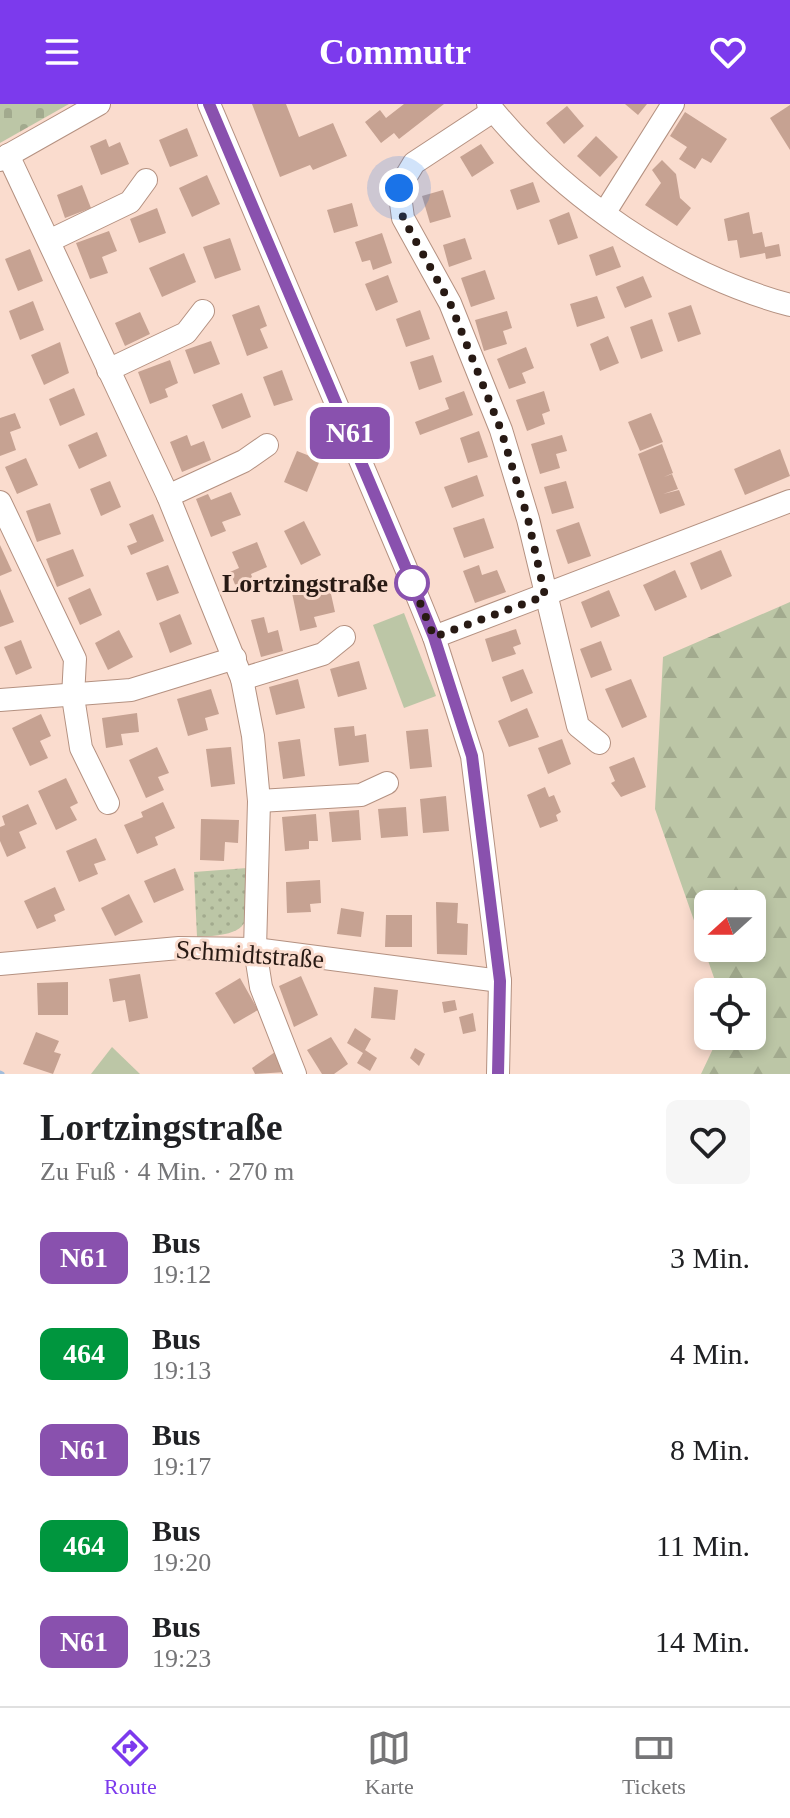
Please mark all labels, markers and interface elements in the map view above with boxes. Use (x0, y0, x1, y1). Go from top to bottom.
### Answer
icon: menu (40, 30, 84, 74)
icon: heart (706, 30, 750, 74)
text: Commutr (319, 32, 471, 72)
your location (379, 168, 419, 208)
line badge: N61 (304, 407, 396, 459)
text: N61 (326, 417, 374, 448)
marker: Lortzingstraße (395, 566, 429, 600)
place label: Lortzingstraße (222, 569, 388, 598)
north arrow (694, 890, 766, 962)
map controls (694, 890, 766, 1050)
street label: Schmidtstraße (175, 935, 325, 974)
button: locate (694, 978, 766, 1050)
button: heart (666, 1100, 750, 1184)
text: Lortzingstraße (40, 1106, 283, 1148)
text: Zu Fuß · 4 Min. · 270 m (40, 1157, 294, 1186)
text: Bus (152, 1226, 200, 1259)
text: 3 Min. (670, 1241, 750, 1274)
text: N61 (60, 1242, 108, 1273)
text: 19:12 (152, 1260, 211, 1289)
text: Bus (152, 1322, 200, 1355)
text: 4 Min. (670, 1337, 750, 1370)
text: 464 (63, 1338, 105, 1369)
text: 19:13 (152, 1356, 211, 1385)
text: Bus (152, 1418, 200, 1451)
text: 8 Min. (670, 1433, 750, 1466)
text: N61 (60, 1434, 108, 1465)
text: 19:17 (152, 1452, 211, 1481)
text: Bus (152, 1514, 200, 1547)
text: 11 Min. (656, 1529, 750, 1562)
text: 464 (63, 1530, 105, 1561)
text: 19:20 (152, 1548, 211, 1577)
text: Bus (152, 1610, 200, 1643)
text: 14 Min. (655, 1625, 750, 1658)
text: N61 (60, 1626, 108, 1657)
text: 19:23 (152, 1644, 211, 1673)
tab: Route (104, 1726, 157, 1800)
tab: Karte (365, 1726, 414, 1800)
tab: Tickets (622, 1726, 686, 1800)

